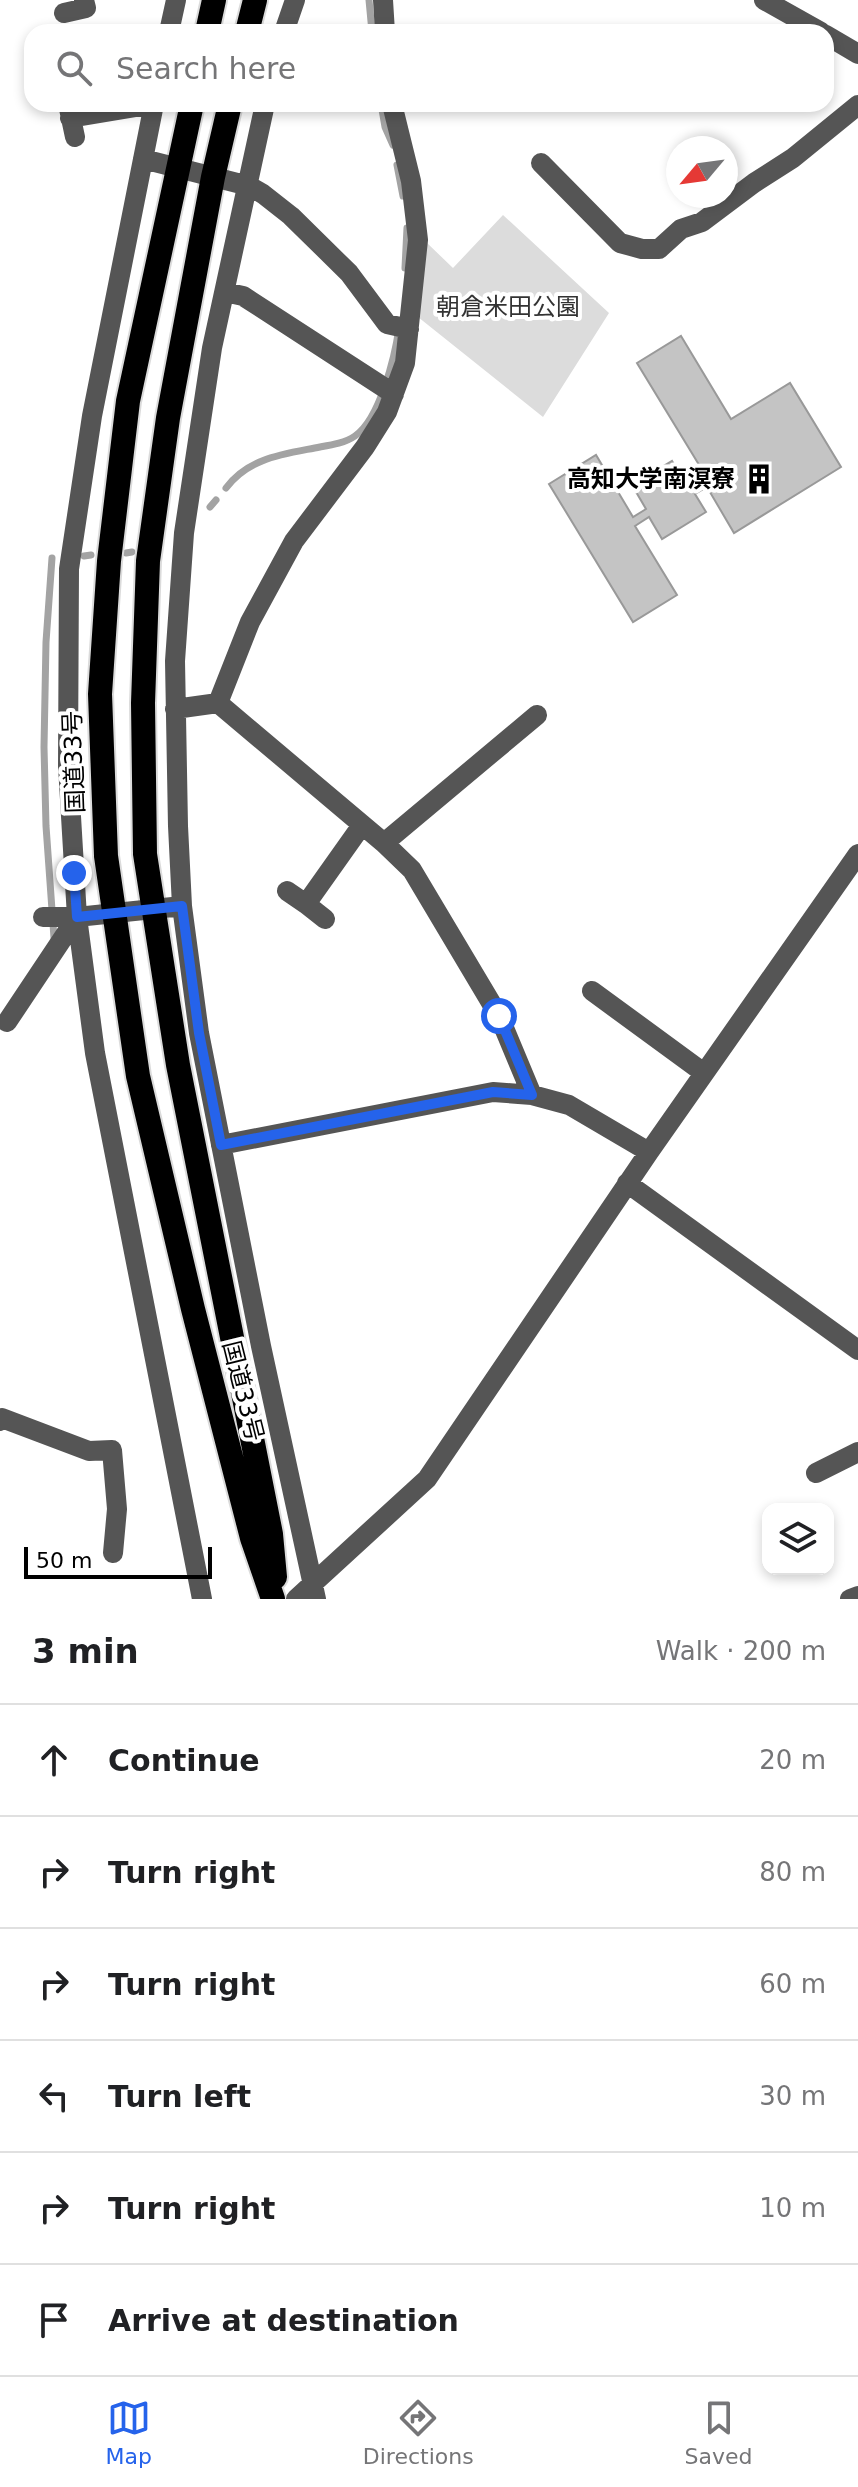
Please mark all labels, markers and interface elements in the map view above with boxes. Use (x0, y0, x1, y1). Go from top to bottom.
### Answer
search box (24, 24, 834, 112)
icon: search (52, 46, 96, 90)
text: Search here (116, 51, 296, 86)
north arrow (666, 136, 738, 208)
park label: 朝倉米田公園 (436, 293, 580, 321)
building icon: 高知大学南溟寮 (742, 462, 776, 496)
place label: 高知大学南溟寮 (567, 465, 735, 493)
street label: 国道33号 (58, 710, 90, 814)
route end (56, 855, 92, 891)
route start (481, 998, 517, 1034)
street label: 国道33号 (217, 1338, 269, 1444)
map controls (762, 1503, 834, 1575)
button: layers (762, 1503, 834, 1575)
scale bar (24, 1543, 212, 1579)
text: 50 m (36, 1548, 92, 1573)
text: 3 min (32, 1631, 139, 1671)
text: Walk · 200 m (656, 1636, 826, 1666)
icon: ahead (32, 1738, 76, 1782)
text: Continue (108, 1743, 260, 1778)
text: 20 m (759, 1745, 826, 1775)
icon: right (32, 1850, 76, 1894)
text: Turn right (108, 1855, 275, 1890)
text: 80 m (759, 1857, 826, 1887)
icon: right (32, 1962, 76, 2006)
text: Turn right (108, 1967, 275, 2002)
text: 60 m (759, 1969, 826, 1999)
icon: left (32, 2074, 76, 2118)
text: Turn left (108, 2079, 251, 2114)
text: 30 m (759, 2081, 826, 2111)
icon: right (32, 2186, 76, 2230)
text: Turn right (108, 2191, 275, 2226)
text: 10 m (759, 2193, 826, 2223)
icon: arrive (32, 2298, 76, 2342)
text: Arrive at destination (108, 2303, 459, 2338)
tab: Map (105, 2396, 152, 2469)
tab: Directions (363, 2396, 474, 2469)
tab: Saved (685, 2396, 753, 2469)

